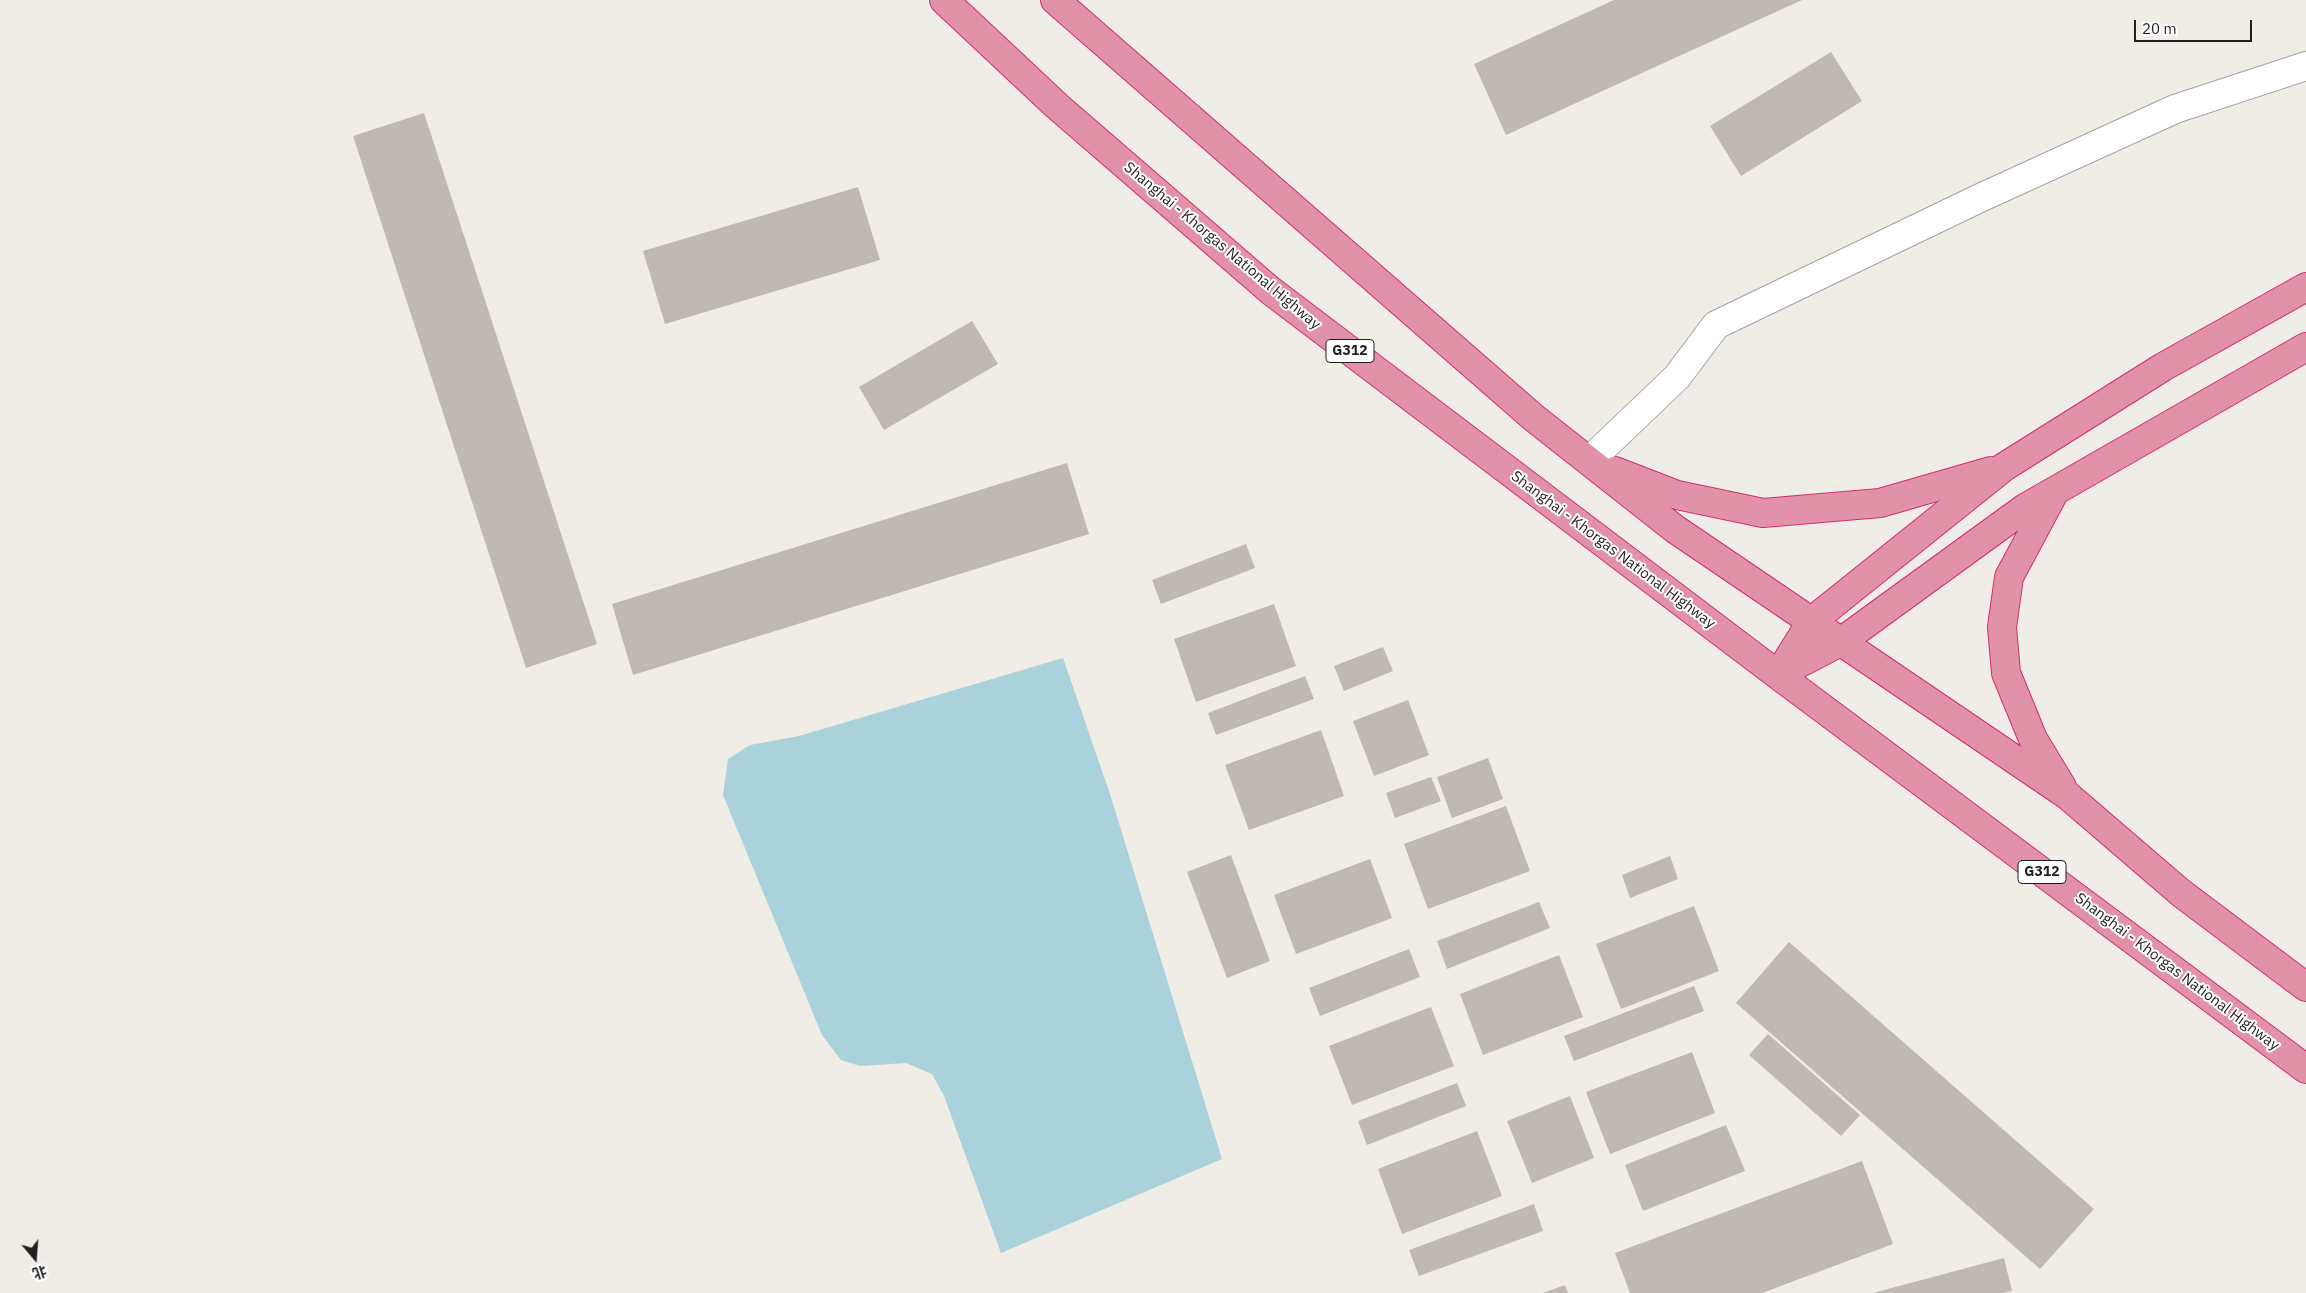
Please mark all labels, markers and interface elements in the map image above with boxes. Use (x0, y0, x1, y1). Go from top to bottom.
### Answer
scale bar (2136, 10, 2254, 42)
text: 20 m (2142, 19, 2177, 38)
street label: Shanghai - Khorgas National Highway (1120, 158, 1324, 334)
road number: G312 (1326, 340, 1374, 362)
street label: Shanghai - Khorgas National Highway (1507, 467, 1719, 633)
road number: G312 (2018, 860, 2066, 884)
street label: Shanghai - Khorgas National Highway (2071, 889, 2283, 1055)
north arrow (10, 1233, 60, 1283)
text: 北 (30, 1262, 49, 1283)

